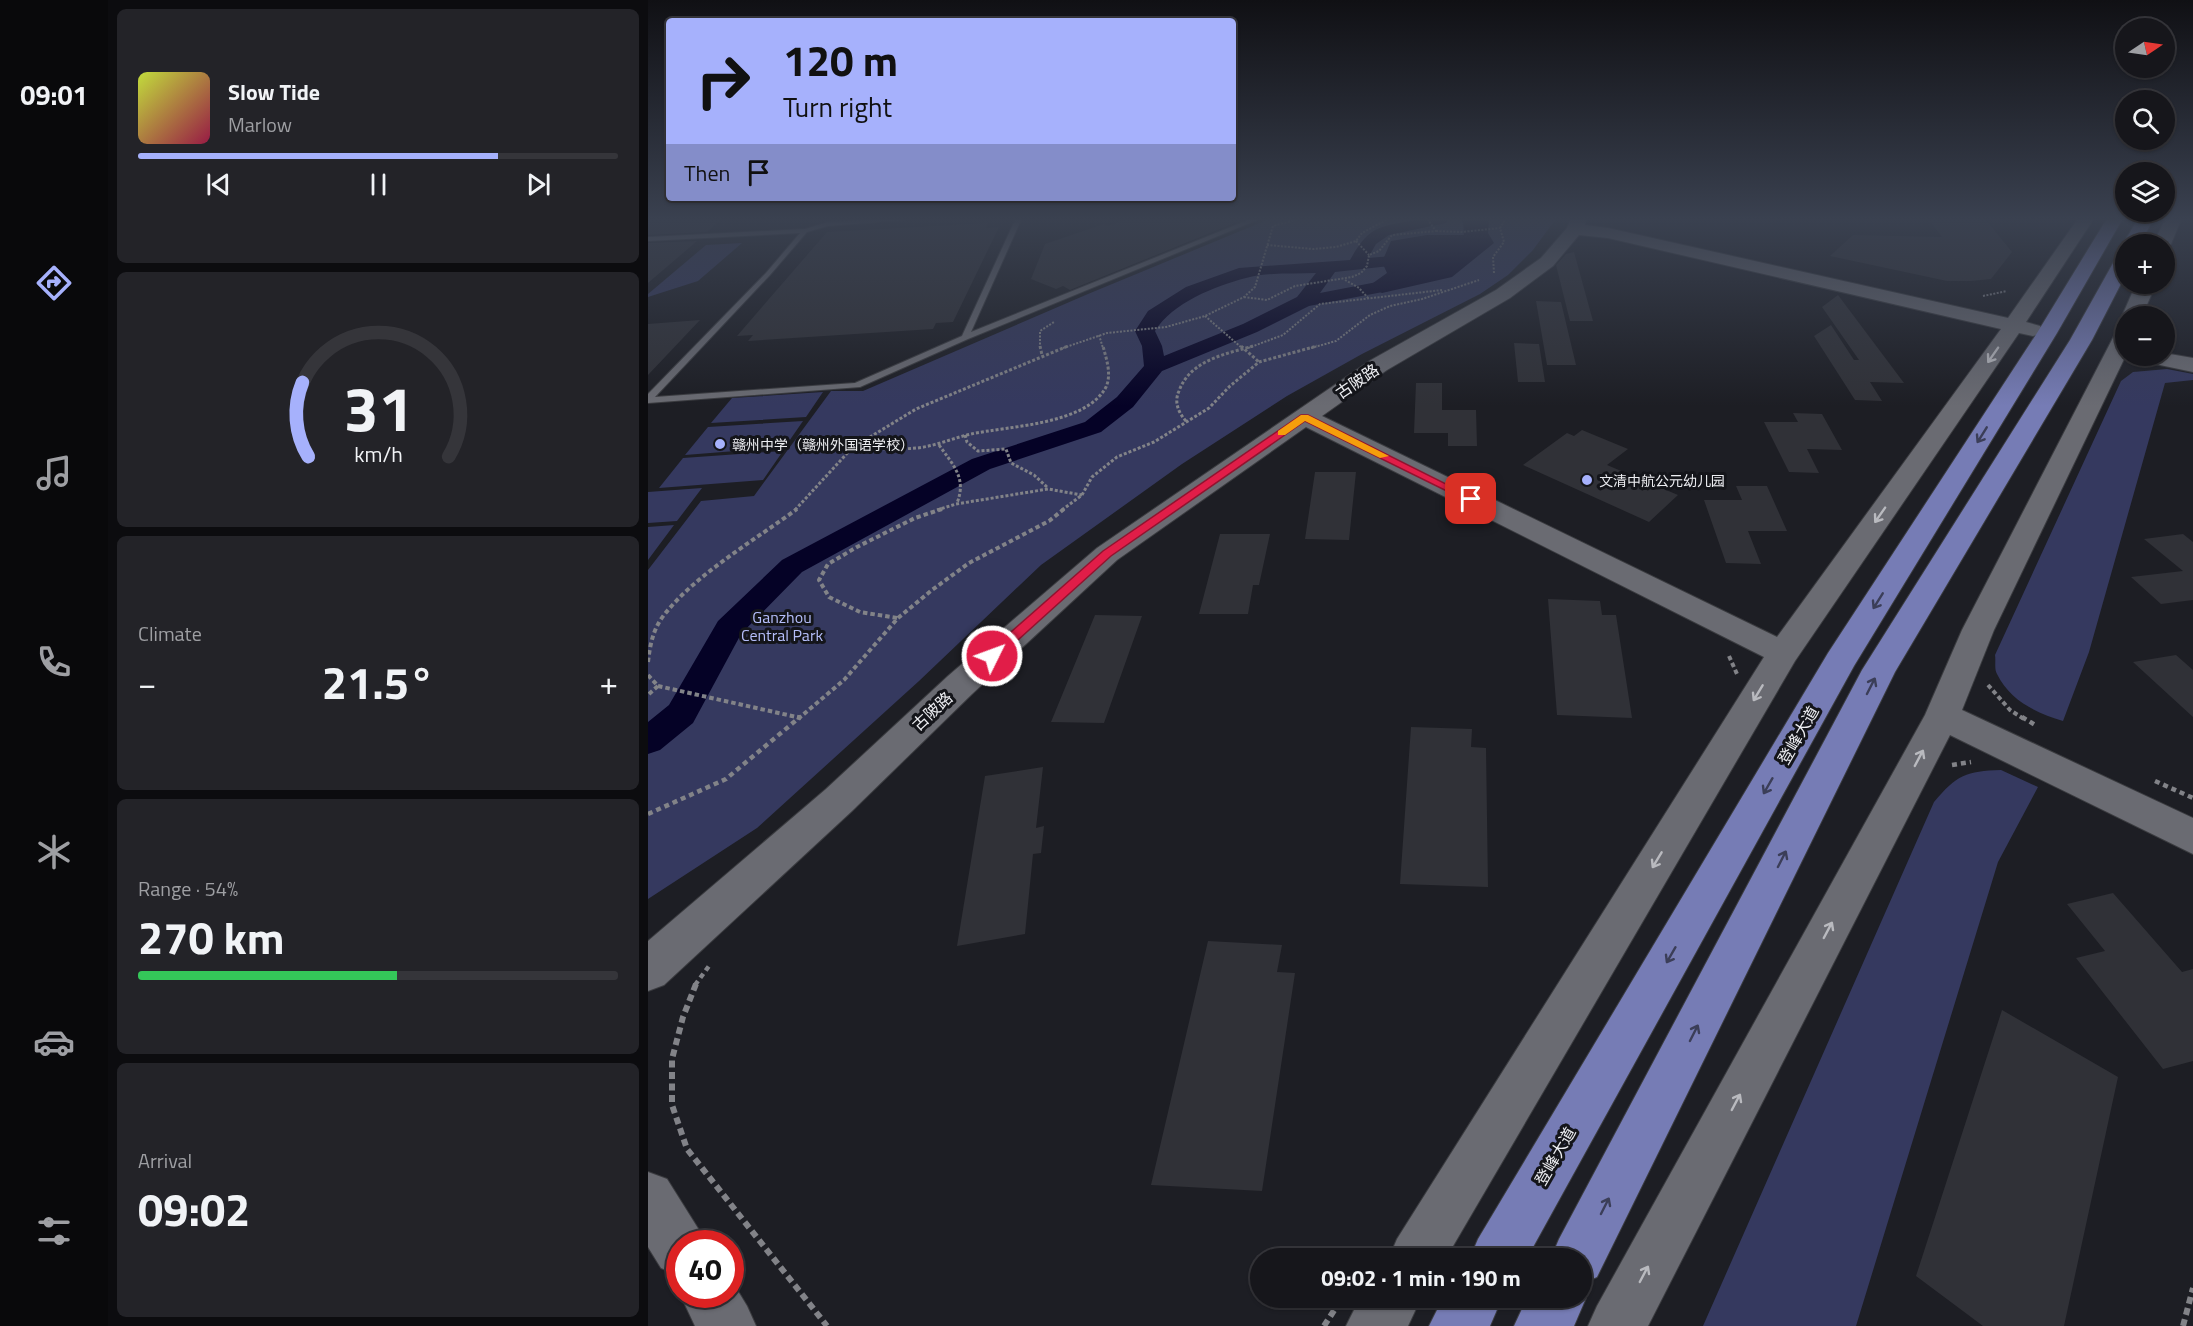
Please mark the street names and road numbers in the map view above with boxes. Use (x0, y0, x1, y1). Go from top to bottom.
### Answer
street label: 古陂路 (1330, 358, 1384, 404)
street label: 古陂路 (906, 686, 958, 736)
street label: 登峰大道 (1772, 701, 1824, 769)
street label: 登峰大道 (1529, 1122, 1581, 1190)

